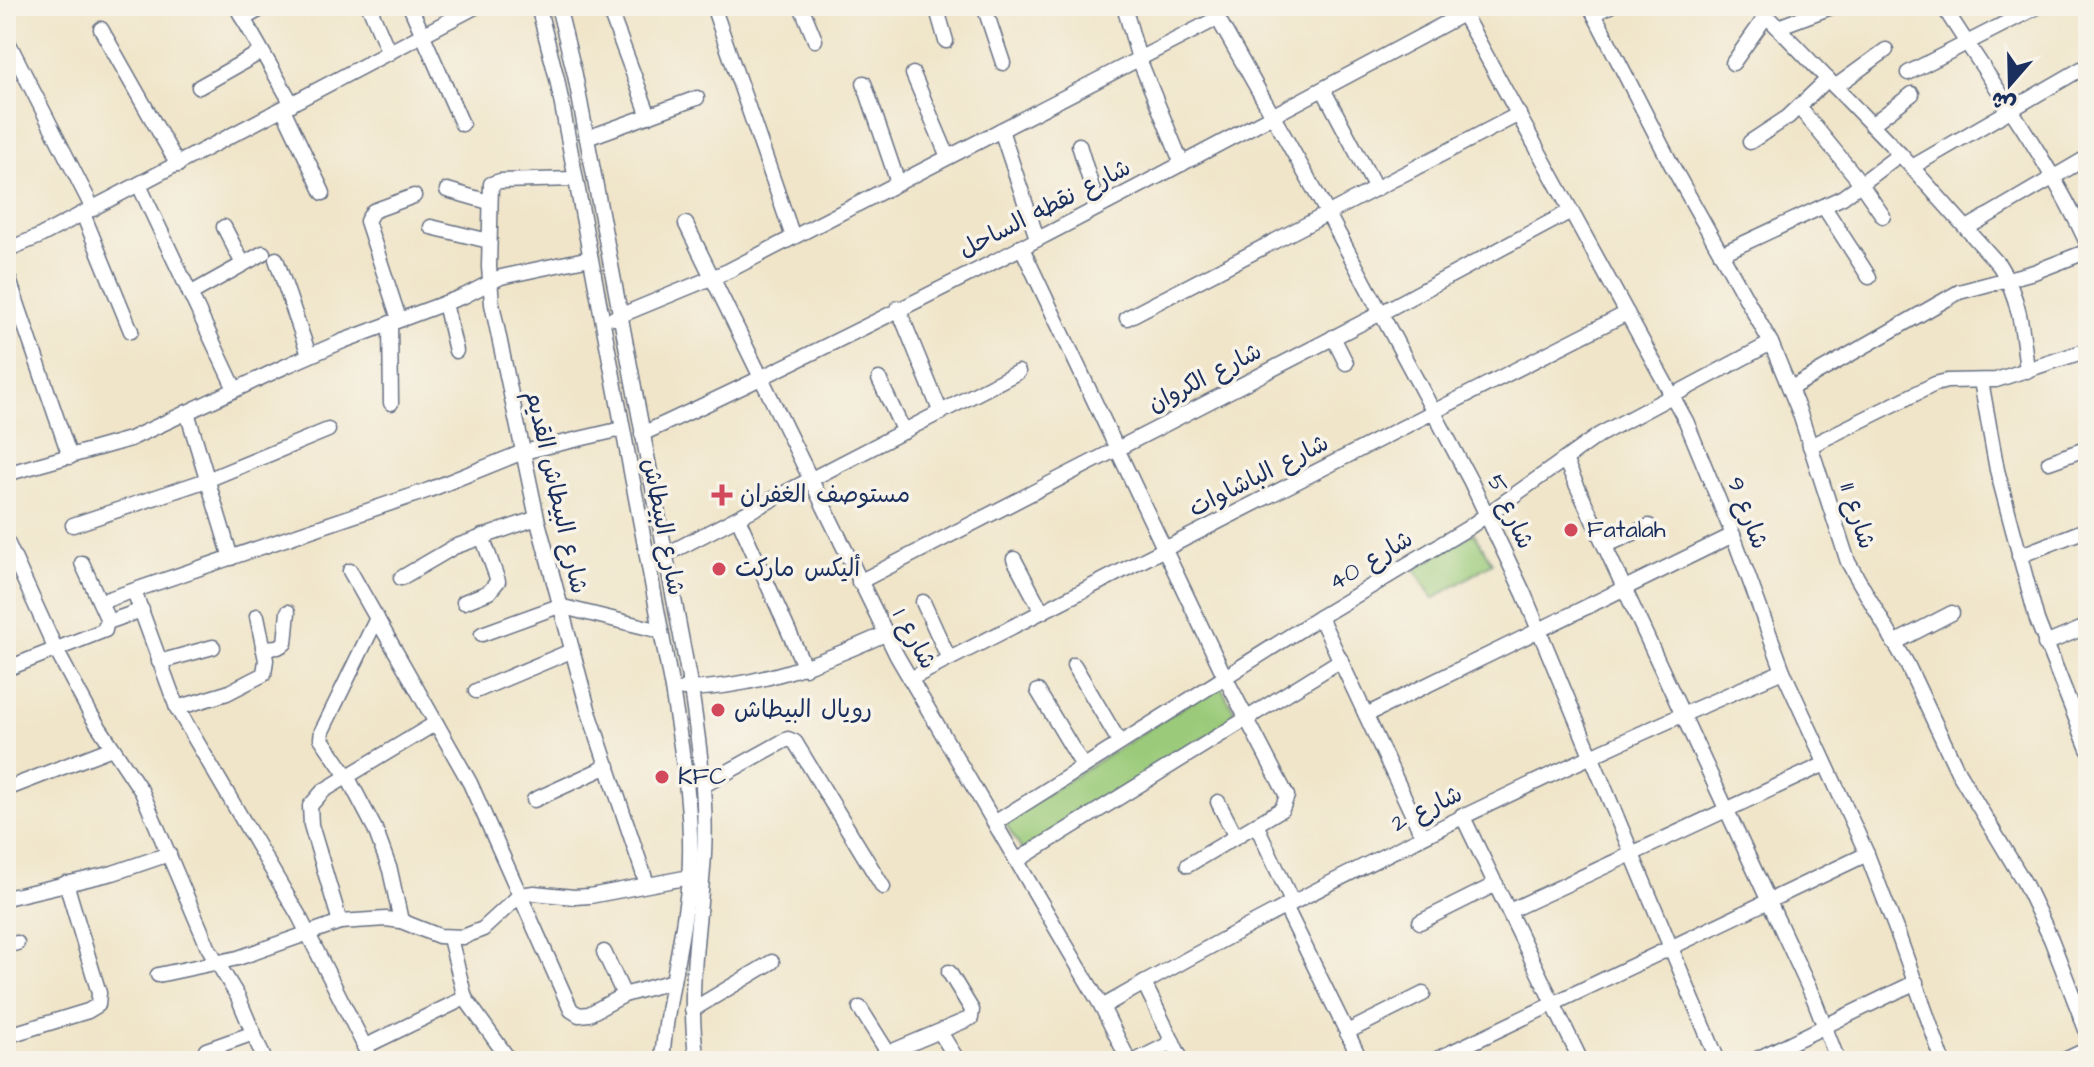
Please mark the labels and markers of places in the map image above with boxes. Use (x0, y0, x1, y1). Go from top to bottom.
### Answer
place label: مستوصف الغفران (740, 478, 910, 512)
marker: مستوصف الغفران (711, 484, 733, 506)
place label: Fatalah (1587, 513, 1666, 547)
marker: Fatalah (1562, 521, 1580, 539)
place label: أليكس ماركت (735, 552, 860, 586)
marker: أليكس ماركت (710, 560, 728, 578)
place label: رويال البيطاش (734, 693, 872, 727)
marker: رويال البيطاش (709, 701, 727, 719)
place label: KFC (678, 760, 726, 794)
marker: KFC (653, 768, 671, 786)

